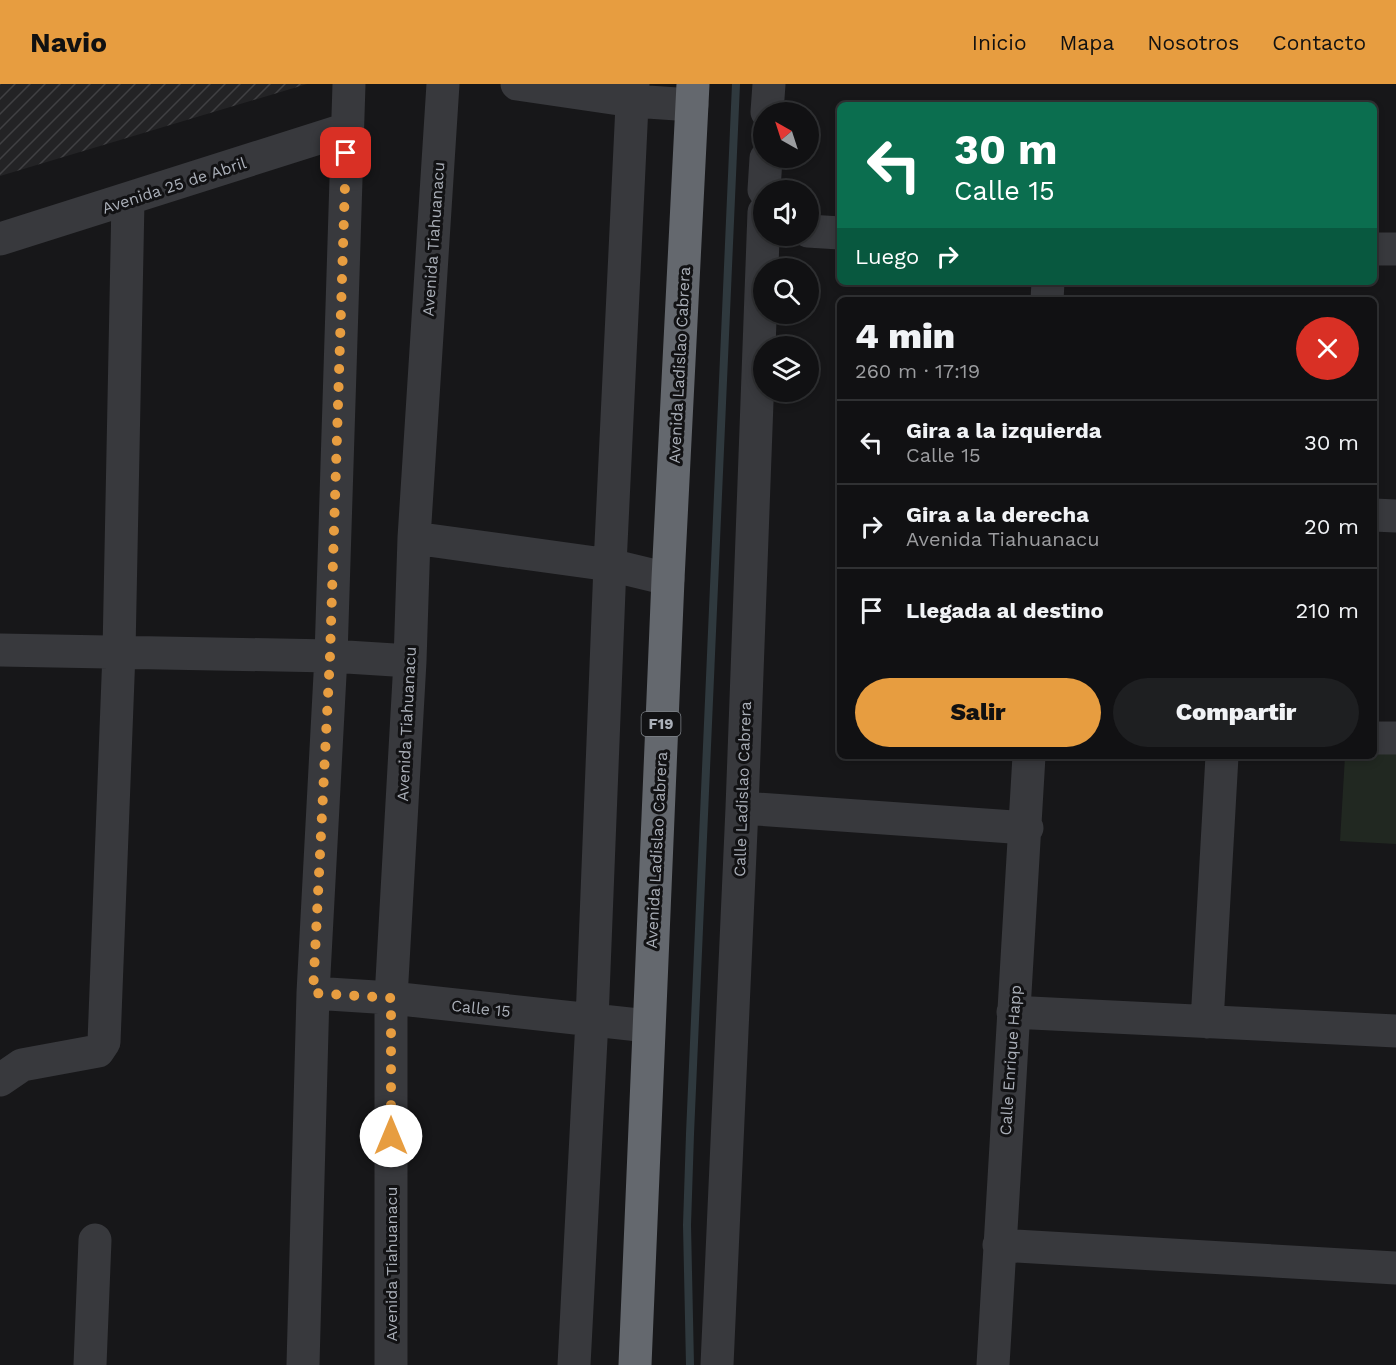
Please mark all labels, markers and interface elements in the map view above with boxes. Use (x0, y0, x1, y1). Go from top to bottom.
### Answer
text: Navio (30, 26, 107, 59)
text: Inicio (972, 30, 1027, 55)
text: Mapa (1060, 30, 1114, 55)
text: Nosotros (1147, 30, 1239, 55)
text: Contacto (1272, 30, 1366, 55)
north arrow (753, 102, 819, 168)
map controls (753, 102, 819, 402)
text: 30 m (954, 125, 1058, 174)
icon: left (855, 126, 933, 204)
pin (320, 127, 371, 178)
icon: arrive (329, 136, 362, 169)
street label: Avenida 25 de Abril (100, 153, 249, 218)
street label: Avenida Tiahuanacu (419, 161, 448, 317)
text: Calle 15 (954, 175, 1055, 207)
button: sound (753, 180, 819, 246)
icon: right (931, 240, 964, 273)
text: Luego (855, 244, 919, 269)
button: search (753, 258, 819, 324)
street label: Avenida Ladislao Cabrera (665, 266, 694, 464)
text: 4 min (855, 315, 955, 357)
button: close (1296, 317, 1359, 380)
button: layers (753, 336, 819, 402)
text: 260 m · 17:19 (855, 359, 980, 383)
text: Gira a la izquierda (906, 418, 1102, 443)
icon: left (855, 426, 888, 459)
text: 30 m (1304, 430, 1359, 455)
text: Calle 15 (906, 443, 981, 467)
text: Gira a la derecha (906, 502, 1089, 527)
icon: right (855, 510, 888, 543)
text: 20 m (1304, 514, 1359, 539)
text: Avenida Tiahuanacu (906, 527, 1100, 551)
icon: arrive (855, 594, 888, 627)
text: Llegada al destino (906, 598, 1104, 623)
text: 210 m (1295, 598, 1359, 623)
street label: Avenida Tiahuanacu (393, 646, 420, 802)
button: Salir (855, 678, 1101, 747)
button: Compartir (1113, 678, 1359, 747)
street label: Calle Ladislao Cabrera (730, 701, 755, 877)
road number: F19 (642, 712, 680, 736)
street label: Avenida Ladislao Cabrera (642, 751, 671, 949)
street label: Calle Enrique Happ (996, 984, 1025, 1136)
street label: Calle 15 (450, 996, 512, 1021)
position arrow (359, 1104, 423, 1168)
street label: Avenida Tiahuanacu (382, 1187, 401, 1341)

